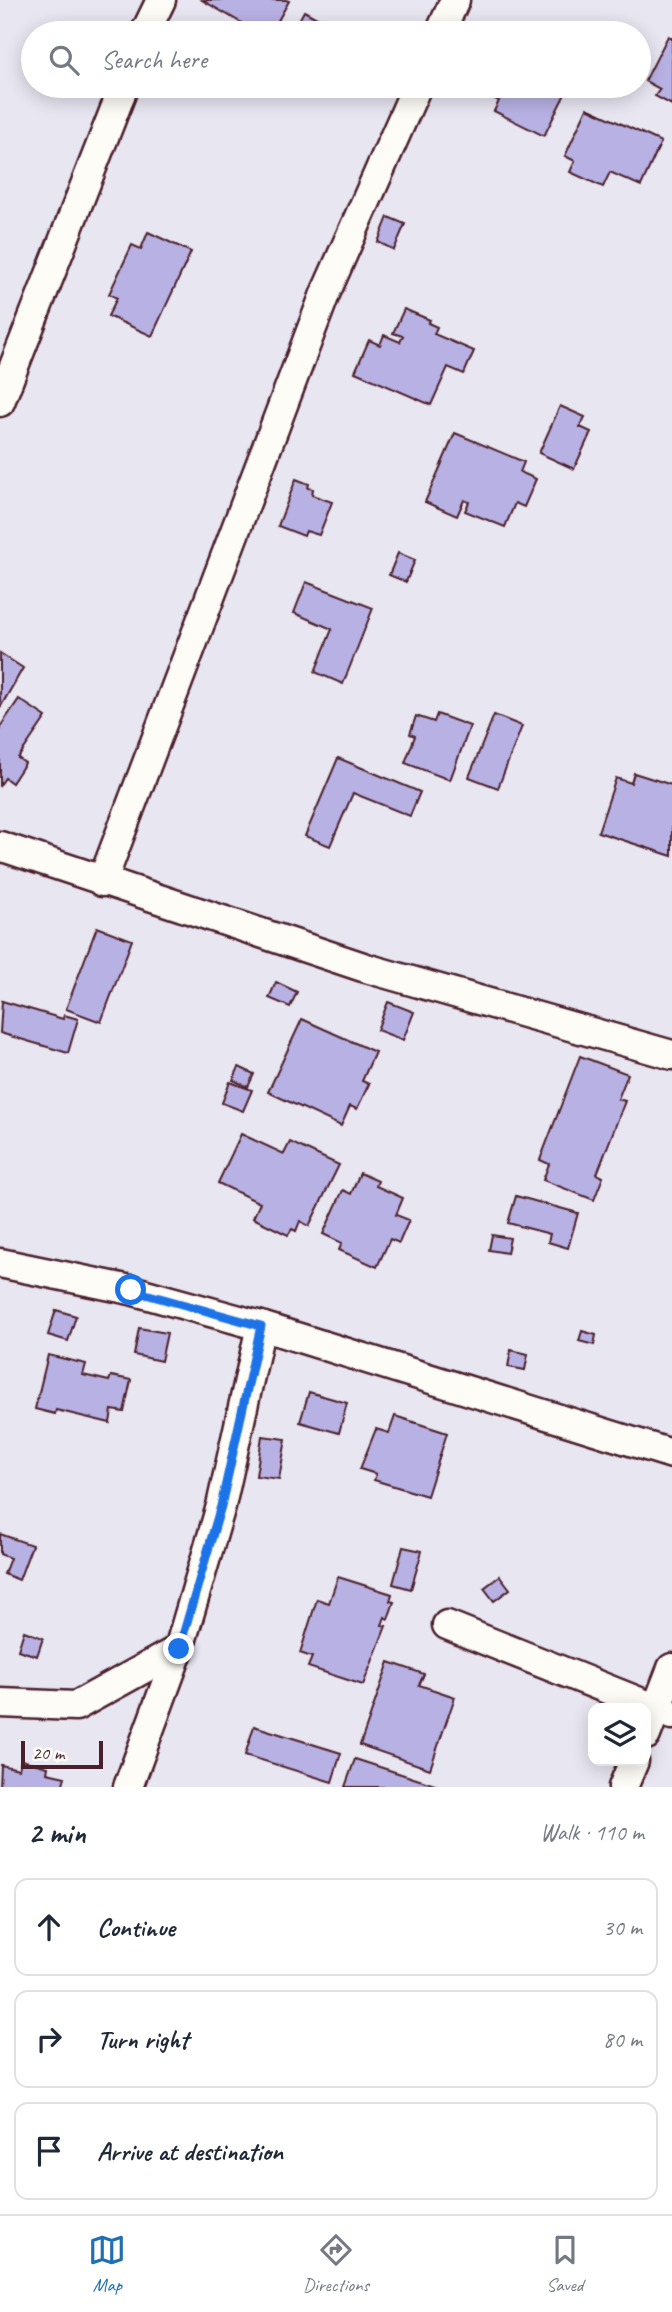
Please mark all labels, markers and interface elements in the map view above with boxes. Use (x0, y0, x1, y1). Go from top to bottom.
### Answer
search box (21, 21, 651, 98)
icon: search (45, 41, 83, 79)
text: Search here (101, 43, 207, 76)
route start (115, 1274, 146, 1305)
route end (163, 1633, 194, 1664)
map controls (588, 1703, 651, 1766)
button: layers (588, 1703, 651, 1766)
scale bar (21, 1738, 103, 1770)
text: 20 m (32, 1741, 64, 1765)
text: 2 min (28, 1814, 85, 1852)
text: Walk · 110 m (540, 1818, 644, 1847)
icon: ahead (30, 1908, 68, 1946)
text: Continue (97, 1911, 175, 1944)
text: 30 m (603, 1913, 642, 1942)
icon: right (30, 2020, 68, 2058)
text: Turn right (97, 2023, 188, 2056)
text: 80 m (603, 2025, 642, 2054)
icon: arrive (30, 2132, 68, 2170)
text: Arrive at destination (97, 2135, 283, 2168)
tab: Map (88, 2231, 126, 2297)
tab: Directions (303, 2231, 369, 2297)
tab: Saved (546, 2231, 584, 2297)

